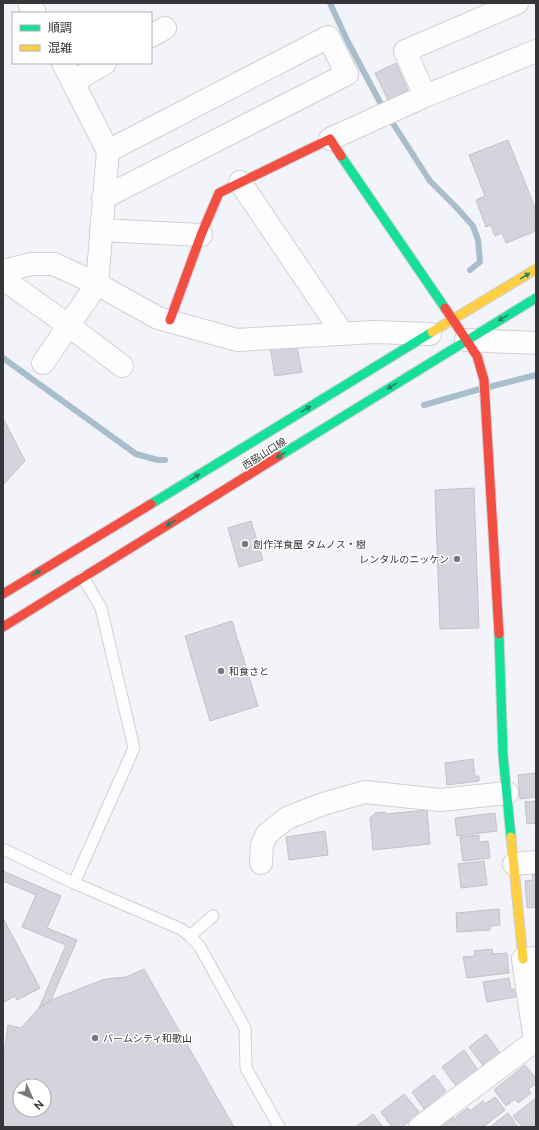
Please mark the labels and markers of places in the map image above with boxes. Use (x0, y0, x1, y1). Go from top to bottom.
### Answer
place label: 創作洋食屋 タムノス・樹 (253, 538, 366, 551)
marker: 創作洋食屋 タムノス・樹 (240, 539, 250, 549)
place label: レンタルのニッケン (359, 553, 449, 566)
marker: レンタルのニッケン (452, 554, 462, 564)
place label: 和食さと (229, 665, 269, 678)
marker: 和食さと (216, 666, 226, 676)
place label: パームシティ和歌山 (103, 1032, 192, 1045)
marker: パームシティ和歌山 (90, 1033, 100, 1043)

